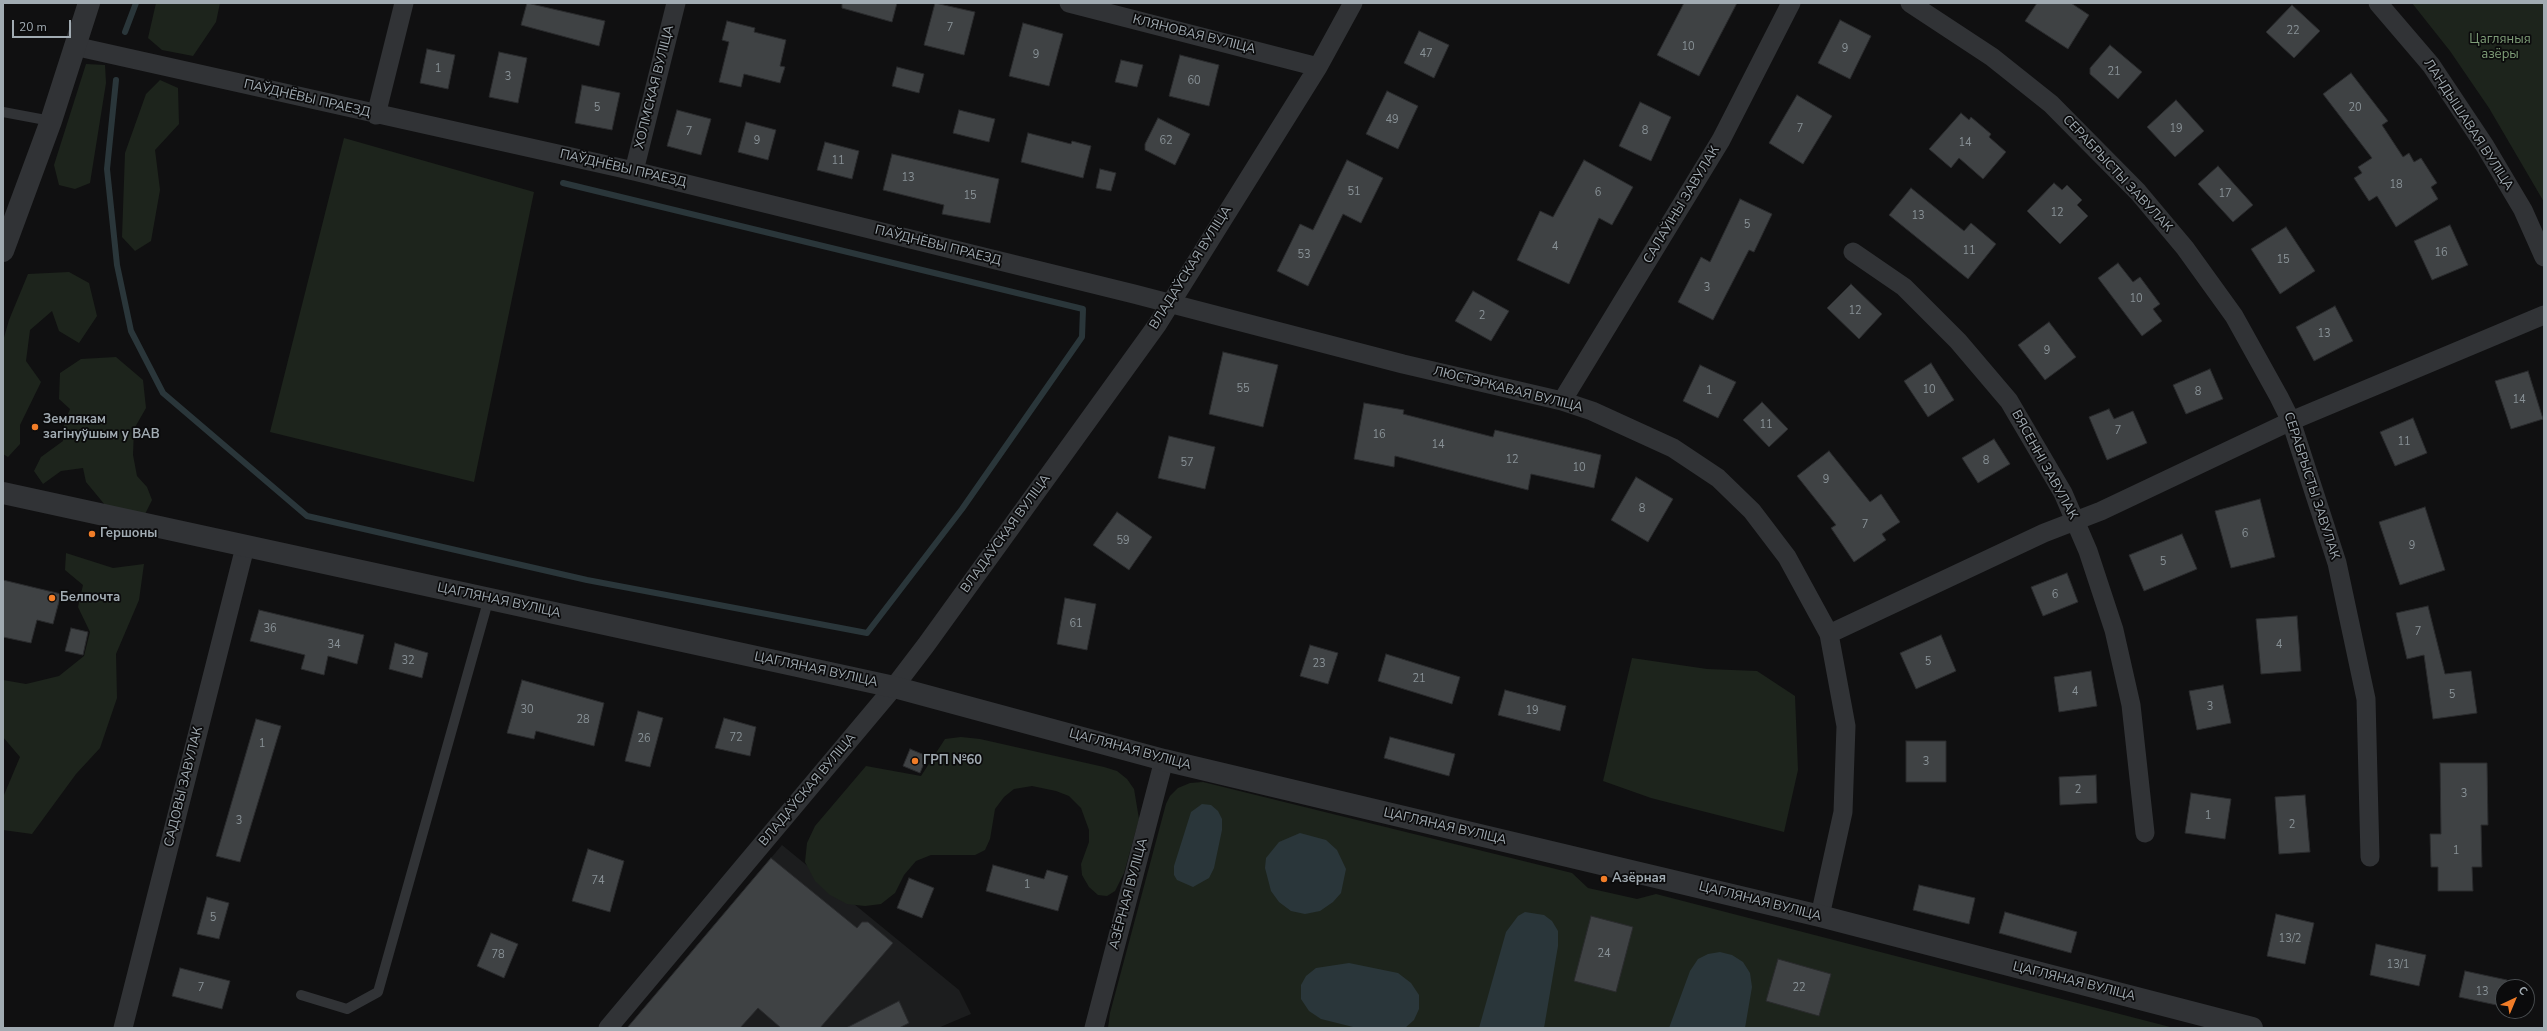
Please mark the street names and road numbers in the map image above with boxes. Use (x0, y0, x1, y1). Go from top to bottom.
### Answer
street label: КЛЯНОВАЯ ВУЛІЦА (1131, 12, 1257, 58)
street label: ХОЛМСКАЯ ВУЛІЦА (632, 24, 678, 150)
street label: ЛАНДЫШАВАЯ ВУЛІЦА (2420, 57, 2516, 193)
street label: ПАЎДНЁВЫ ПРАЕЗД (242, 77, 372, 121)
street label: СЕРАБРЫСТЫ ЗАВУЛАК (2059, 112, 2175, 236)
street label: САЛАЎІНЫ ЗАВУЛАК (1641, 143, 1723, 267)
street label: ПАЎДНЁВЫ ПРАЕЗД (558, 147, 688, 191)
street label: ВЛАДАЎСКАЯ ВУЛІЦА (1147, 203, 1235, 333)
street label: ПАЎДНЁВЫ ПРАЕЗД (873, 223, 1003, 269)
street label: ЛЮСТЭРКАВАЯ ВУЛІЦА (1432, 364, 1584, 416)
street label: ВЯСЕННІ ЗАВУЛАК (2008, 408, 2080, 522)
street label: СЕРАБРЫСТЫ ЗАВУЛАК (2280, 410, 2342, 562)
street label: ВЛАДАЎСКАЯ ВУЛІЦА (958, 472, 1054, 596)
street label: ЦАГЛЯНАЯ ВУЛІЦА (436, 580, 562, 622)
street label: ЦАГЛЯНАЯ ВУЛІЦА (753, 649, 879, 691)
street label: САДОВЫ ЗАВУЛАК (162, 725, 206, 849)
street label: ЦАГЛЯНАЯ ВУЛІЦА (1067, 726, 1193, 774)
street label: ВЛАДАЎСКАЯ ВУЛІЦА (756, 730, 860, 850)
street label: ЦАГЛЯНАЯ ВУЛІЦА (1382, 805, 1508, 849)
street label: АЗЁРНАЯ ВУЛІЦА (1107, 837, 1151, 951)
street label: ЦАГЛЯНАЯ ВУЛІЦА (1697, 879, 1823, 925)
street label: ЦАГЛЯНАЯ ВУЛІЦА (2011, 959, 2137, 1005)

